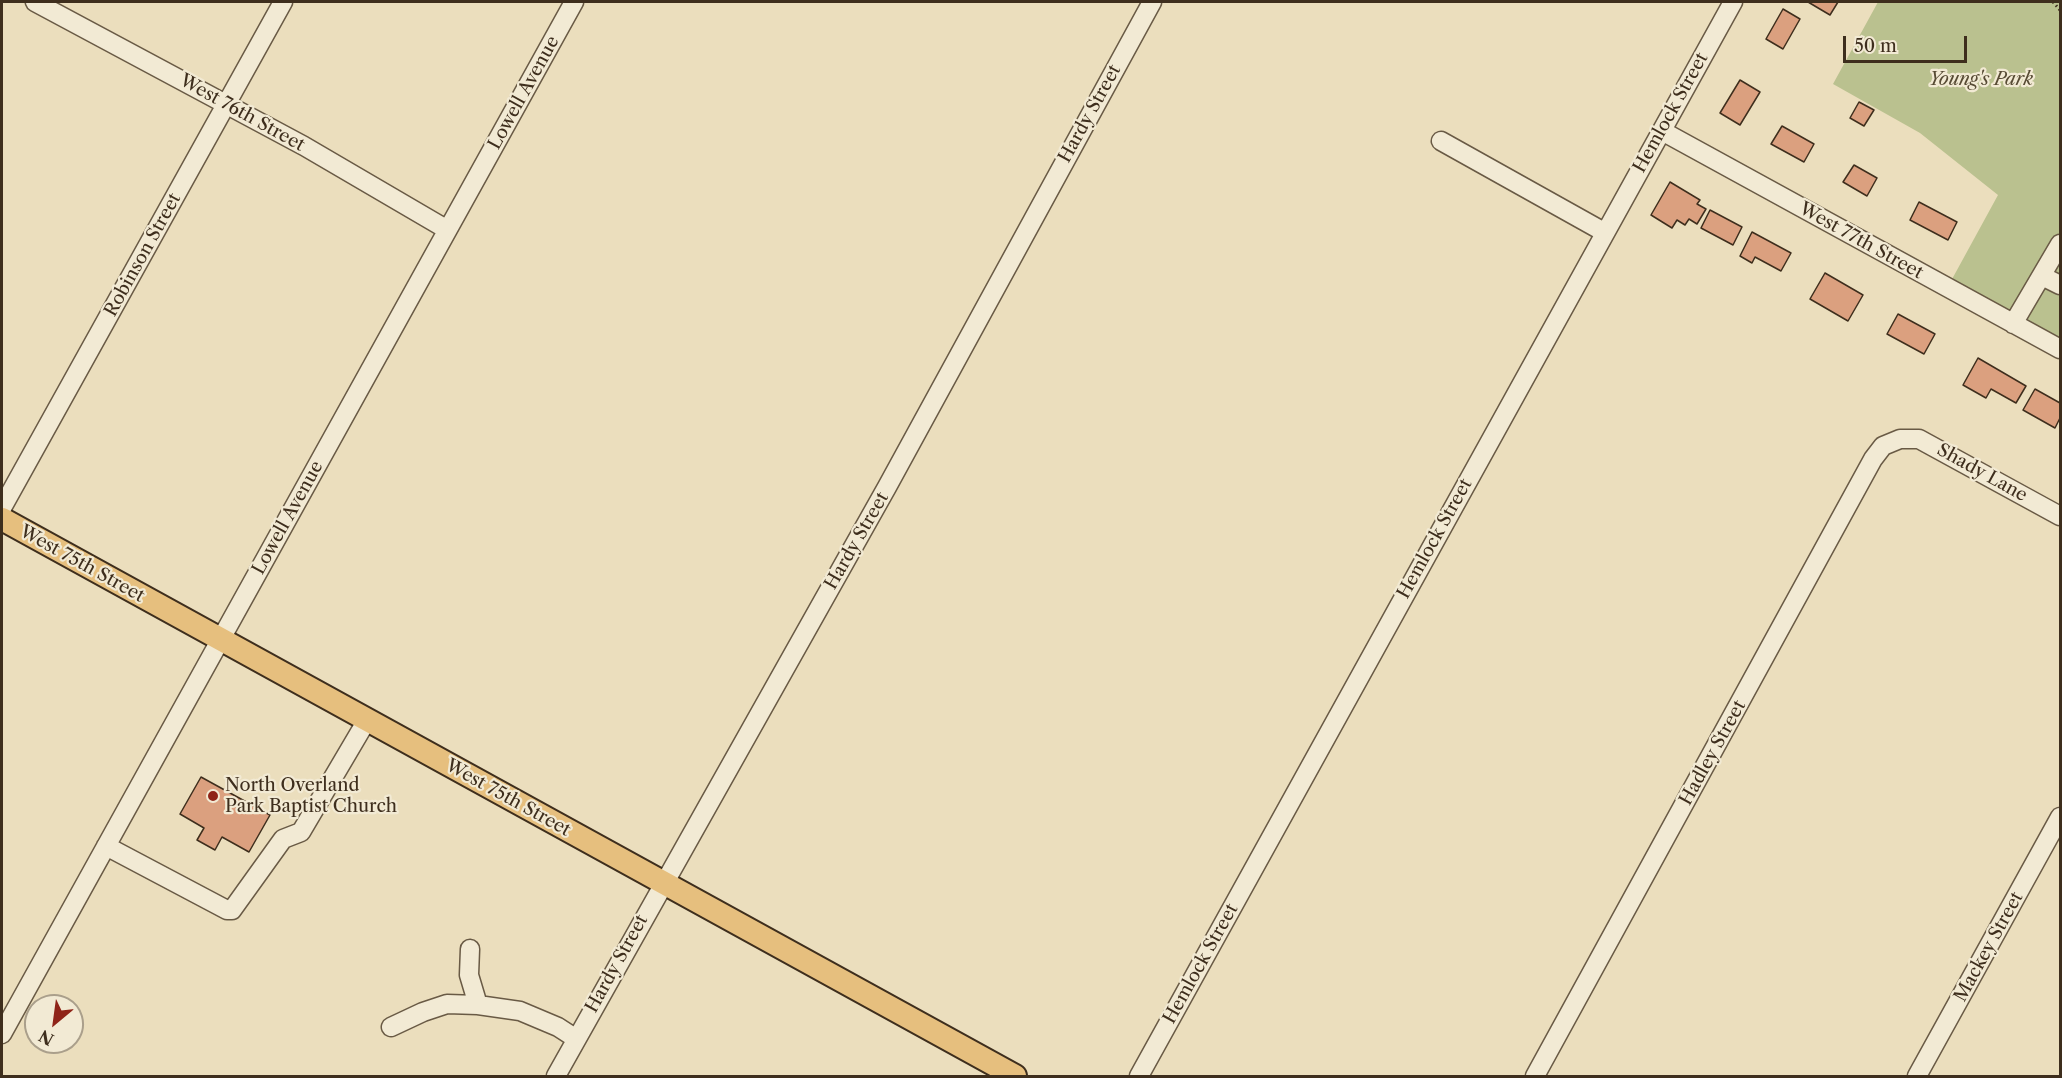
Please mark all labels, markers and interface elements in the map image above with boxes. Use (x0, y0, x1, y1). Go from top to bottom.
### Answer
scale bar (1846, 24, 1970, 62)
street label: Lowell Avenue (484, 33, 564, 153)
text: 50 m (1854, 35, 1897, 57)
street label: Hemlock Street (1629, 49, 1713, 177)
street label: Hardy Street (1054, 61, 1126, 167)
park label: Young's Park (1929, 69, 2033, 91)
street label: West 76th Street (176, 70, 308, 156)
street label: Robinson Street (100, 190, 186, 320)
street label: West 77th Street (1795, 198, 1927, 284)
street label: Shady Lane (1933, 439, 2031, 507)
street label: Lowell Avenue (248, 458, 328, 578)
street label: Hemlock Street (1393, 475, 1477, 603)
street label: Hardy Street (820, 489, 894, 593)
street label: West 75th Street (16, 521, 148, 607)
street label: Hadley Street (1675, 697, 1751, 809)
street label: West 75th Street (442, 755, 574, 841)
place label: North Overland Park Baptist Church (225, 775, 397, 818)
marker: North Overland Park Baptist Church (206, 789, 220, 803)
street label: Mackey Street (1950, 888, 2028, 1006)
street label: Hemlock Street (1159, 900, 1243, 1028)
street label: Hardy Street (581, 911, 653, 1017)
north arrow (24, 994, 84, 1054)
text: N (35, 1026, 57, 1050)

